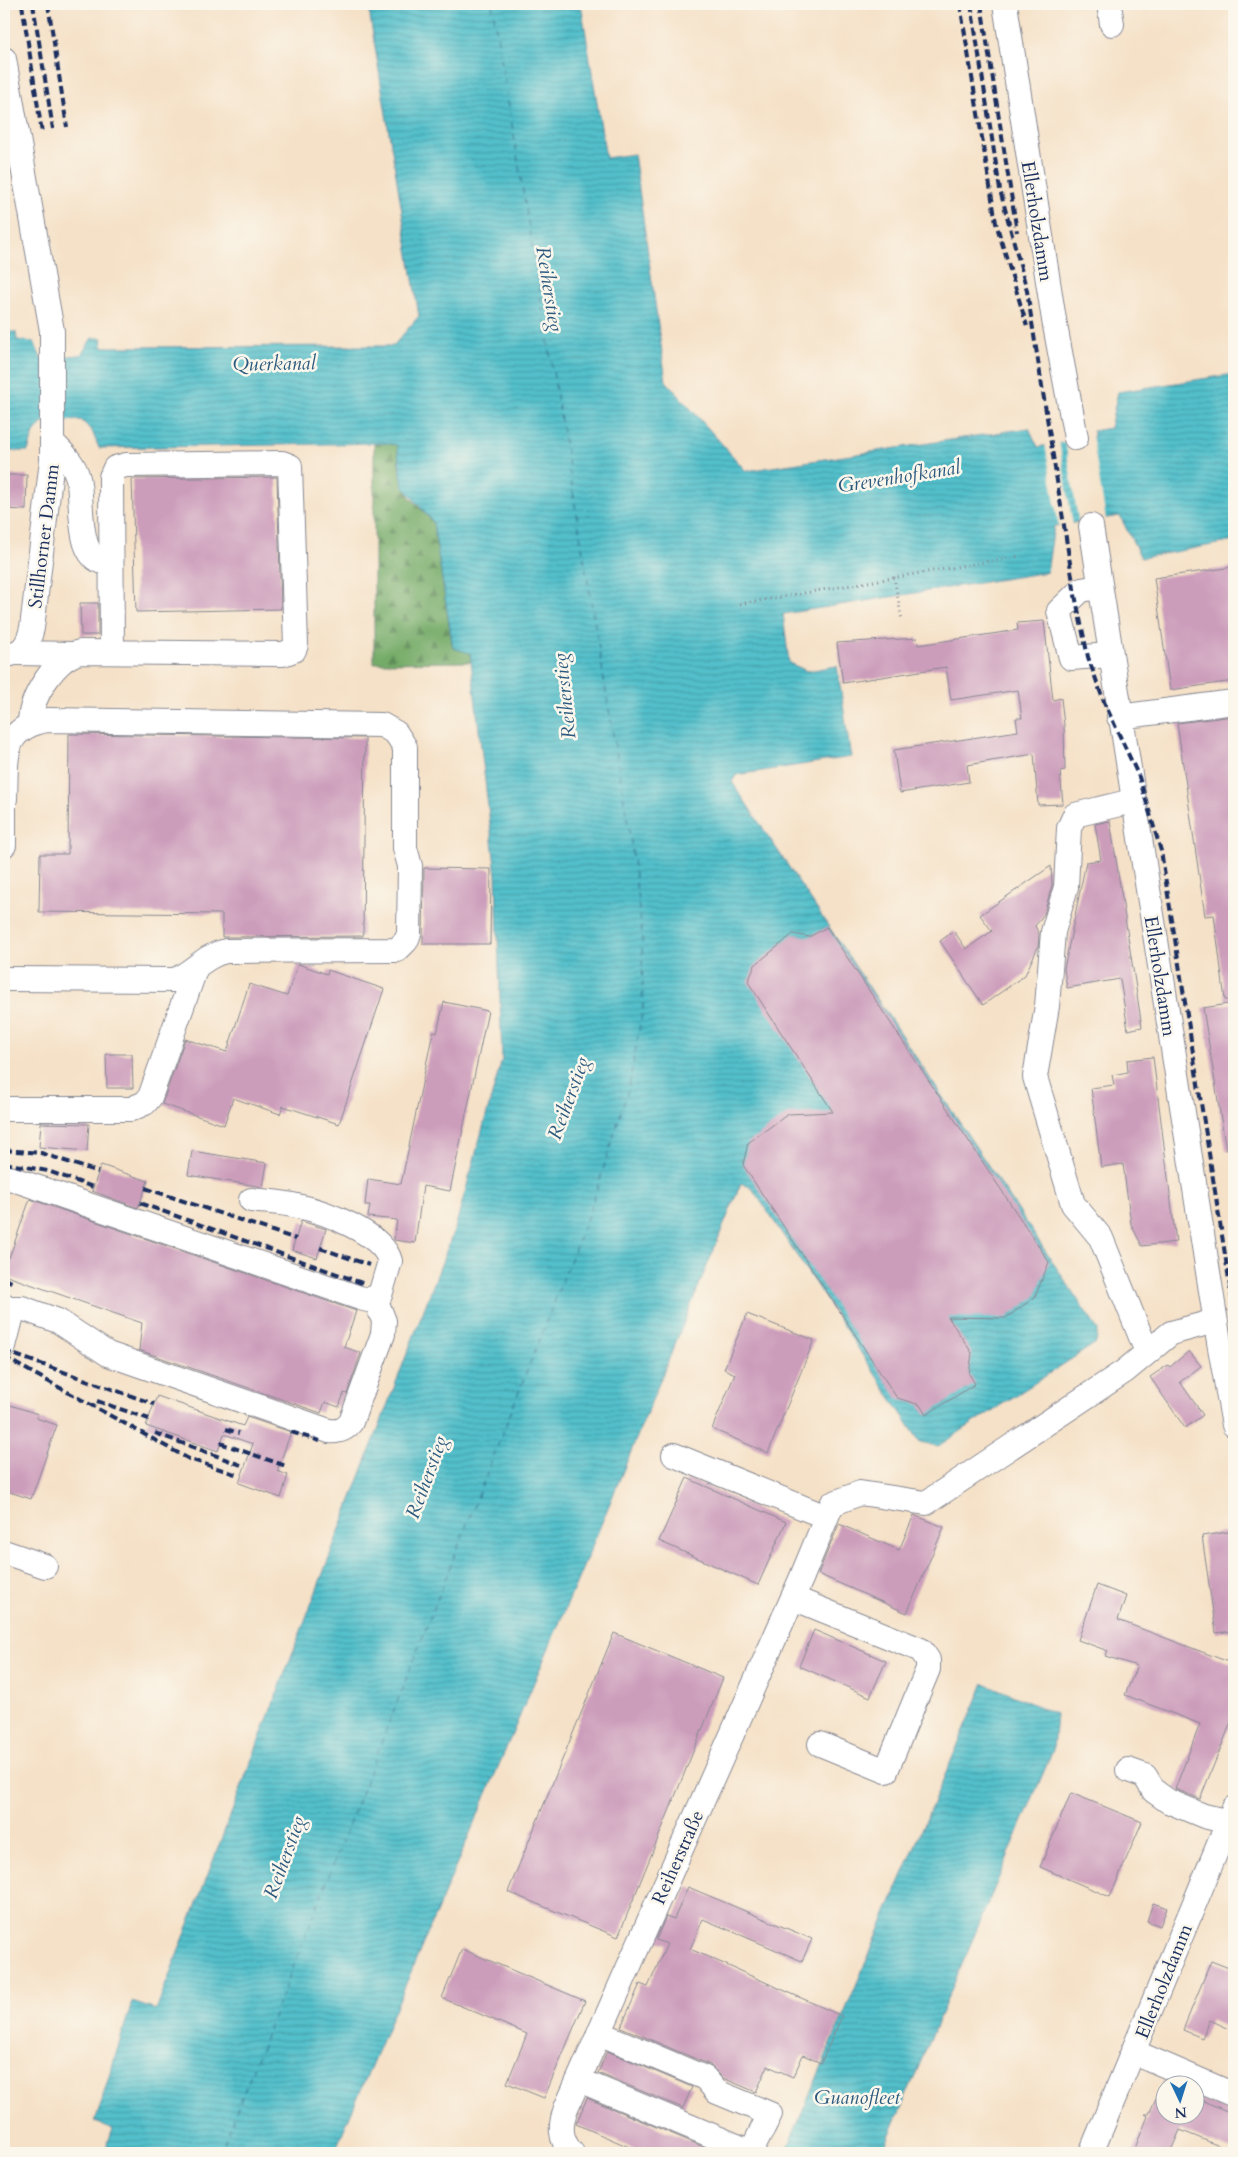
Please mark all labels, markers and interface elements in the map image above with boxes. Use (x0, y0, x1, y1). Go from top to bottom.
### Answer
street label: Ellerholzdamm (1015, 159, 1059, 284)
water label: Reiherstieg (529, 244, 570, 334)
water label: Querkanal (232, 349, 317, 378)
water label: Grevenhofkanal (836, 453, 963, 500)
street label: Stillhorner Damm (22, 461, 66, 610)
water label: Reiherstieg (547, 652, 582, 740)
street label: Ellerholzdamm (1138, 914, 1182, 1039)
water label: Reiherstieg (541, 1053, 596, 1143)
water label: Reiherstieg (399, 1432, 454, 1522)
street label: Reiherstraße (646, 1806, 710, 1909)
water label: Reiherstieg (257, 1812, 312, 1902)
street label: Ellerholzdamm (1129, 1919, 1199, 2043)
north arrow (1156, 2074, 1206, 2124)
water label: Guanofleet (814, 2084, 901, 2111)
text: N (1174, 2103, 1188, 2122)

